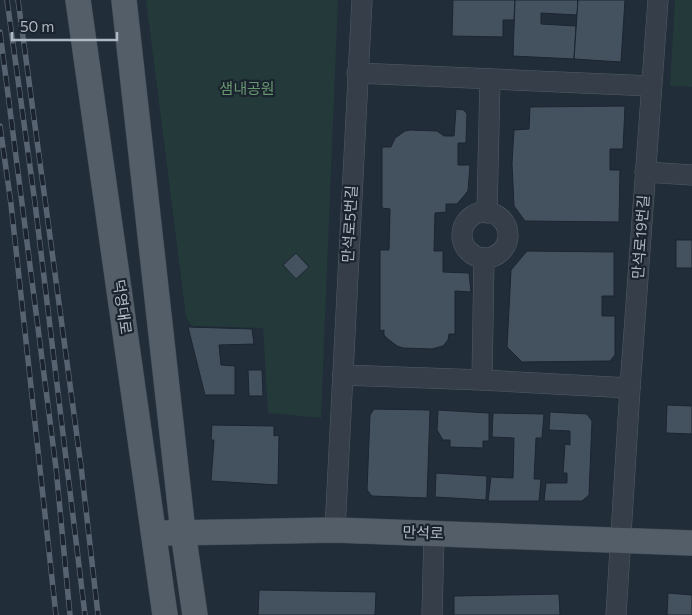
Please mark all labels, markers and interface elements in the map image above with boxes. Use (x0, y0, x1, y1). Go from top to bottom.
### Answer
scale bar (12, 10, 118, 42)
text: 50 m (20, 17, 54, 35)
park label: 샘내공원 (219, 79, 275, 97)
street label: 만석로5번길 (338, 185, 360, 263)
street label: 만석로19번길 (628, 194, 652, 280)
street label: 덕영대로 (110, 278, 136, 335)
street label: 만석로 (402, 522, 444, 542)

